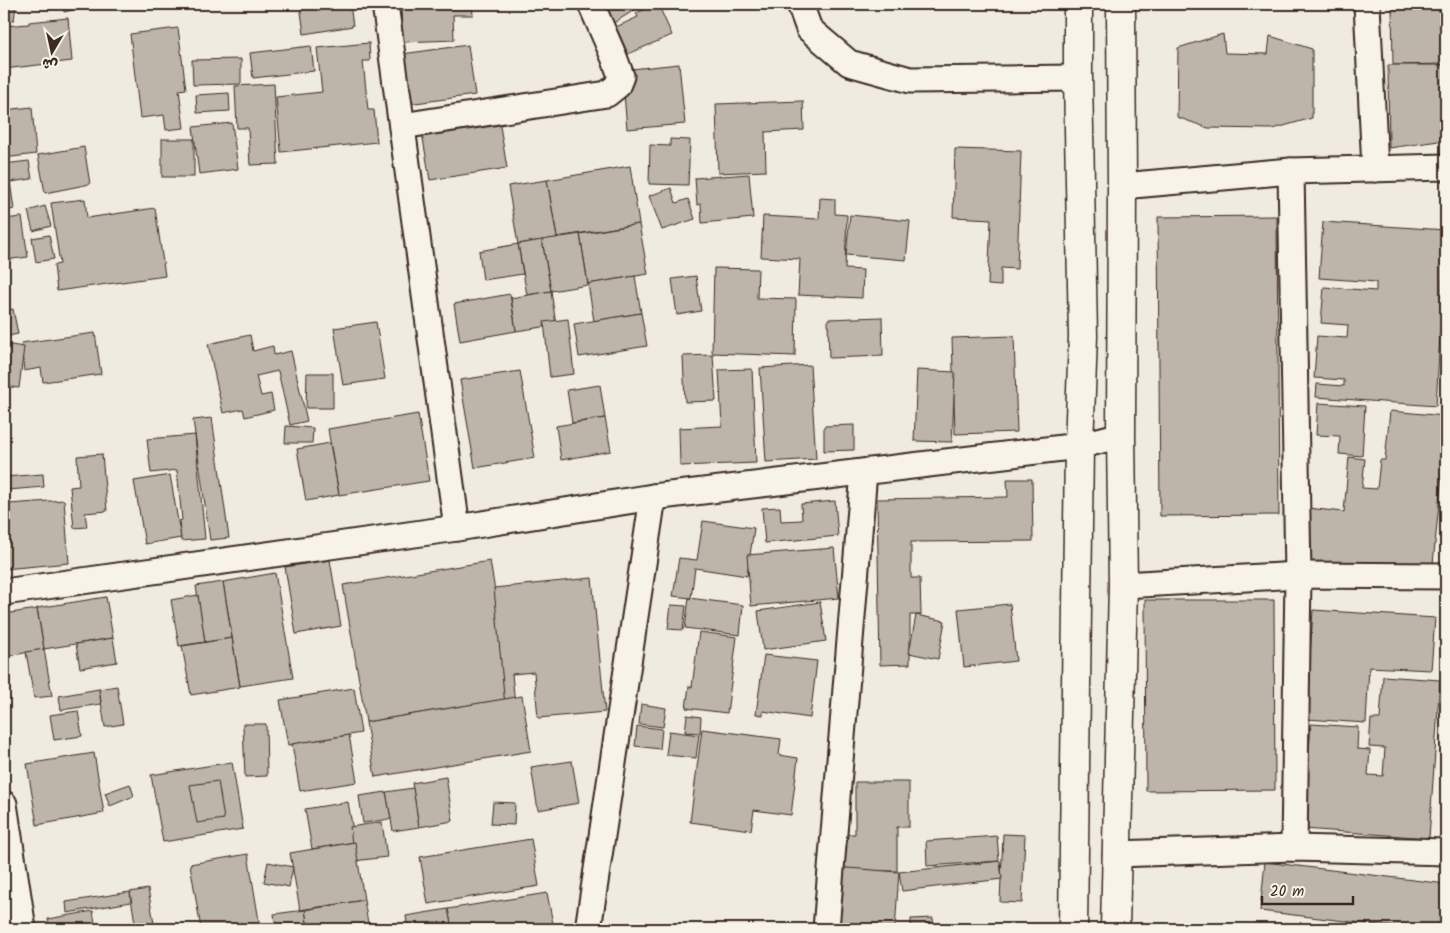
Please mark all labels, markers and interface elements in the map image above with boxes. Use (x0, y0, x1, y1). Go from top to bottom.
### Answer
north arrow (28, 28, 78, 78)
text: ش (41, 52, 59, 76)
scale bar (1262, 873, 1354, 905)
text: 20 m (1270, 880, 1304, 904)

